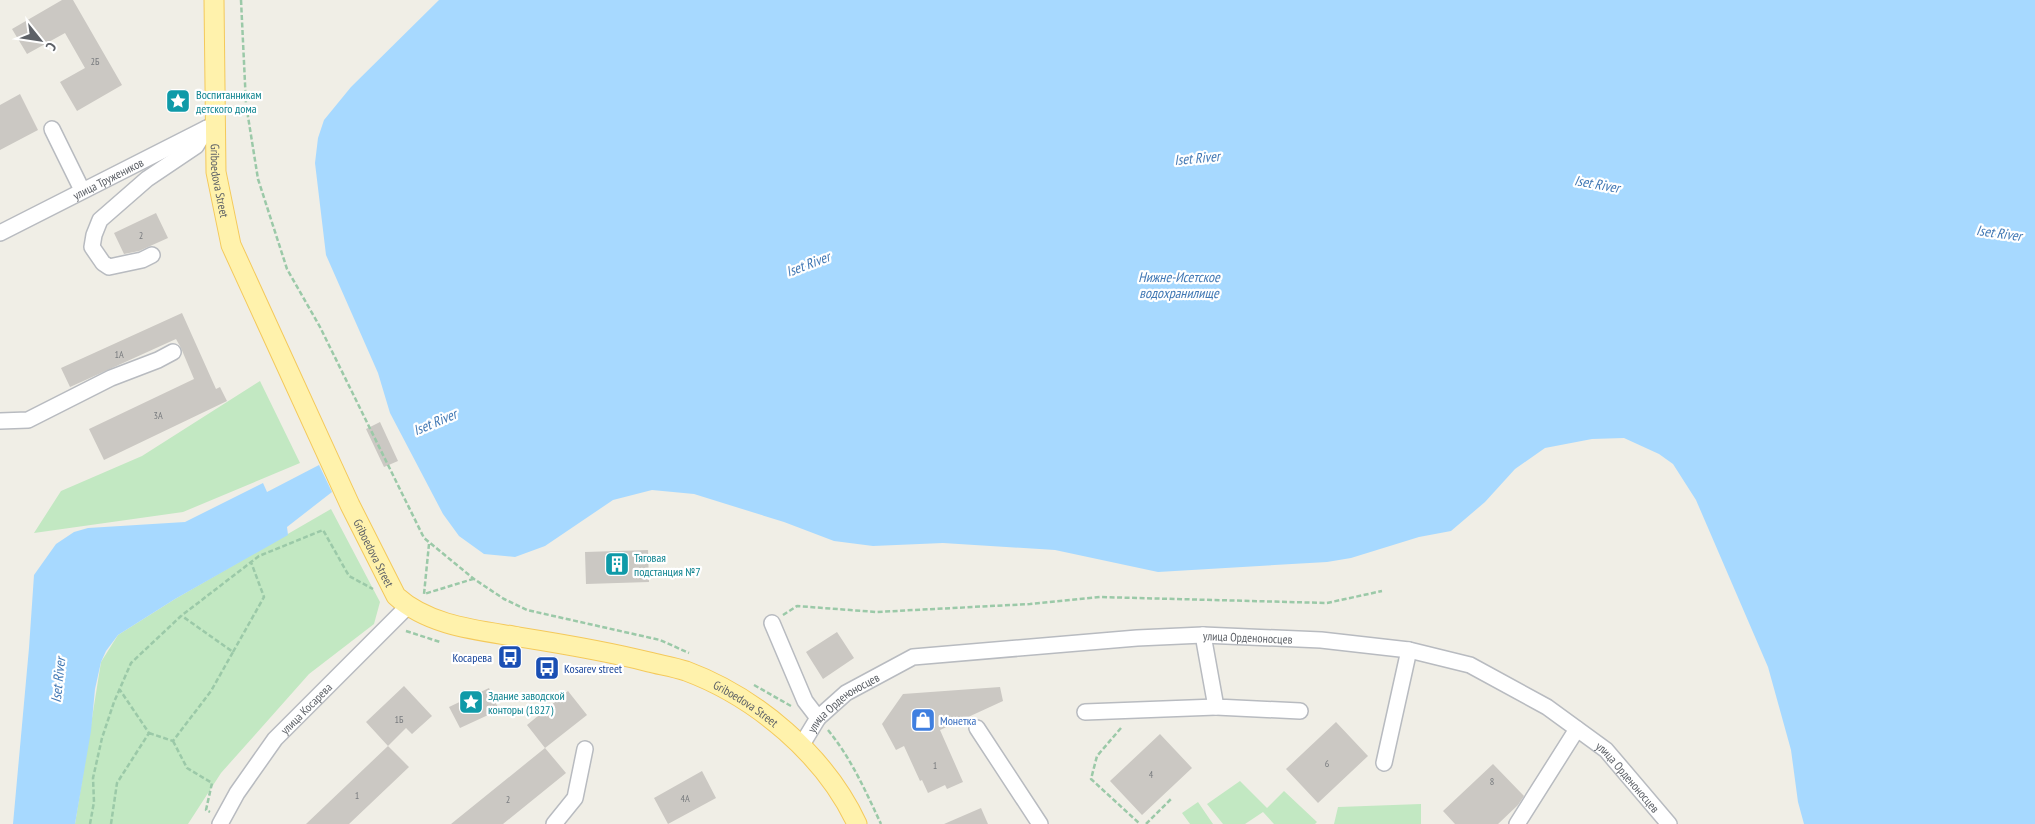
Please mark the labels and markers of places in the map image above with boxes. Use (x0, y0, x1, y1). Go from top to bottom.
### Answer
place label: Воспитанникам детского дома (196, 87, 262, 116)
place icon: Воспитанникам детского дома (165, 88, 191, 114)
place label: Тяговая подстанция №7 (634, 550, 701, 579)
building icon: Тяговая подстанция №7 (604, 551, 630, 577)
bus stop icon: Косарева (497, 644, 523, 670)
place label: Косарева (453, 650, 492, 665)
bus stop icon: Kosarev street (534, 655, 560, 681)
place label: Kosarev street (564, 661, 623, 676)
place label: Здание заводской конторы (1827) (488, 688, 565, 717)
place icon: Здание заводской конторы (1827) (458, 689, 484, 715)
shop icon: Монетка (910, 707, 936, 733)
place label: Монетка (940, 713, 976, 728)

